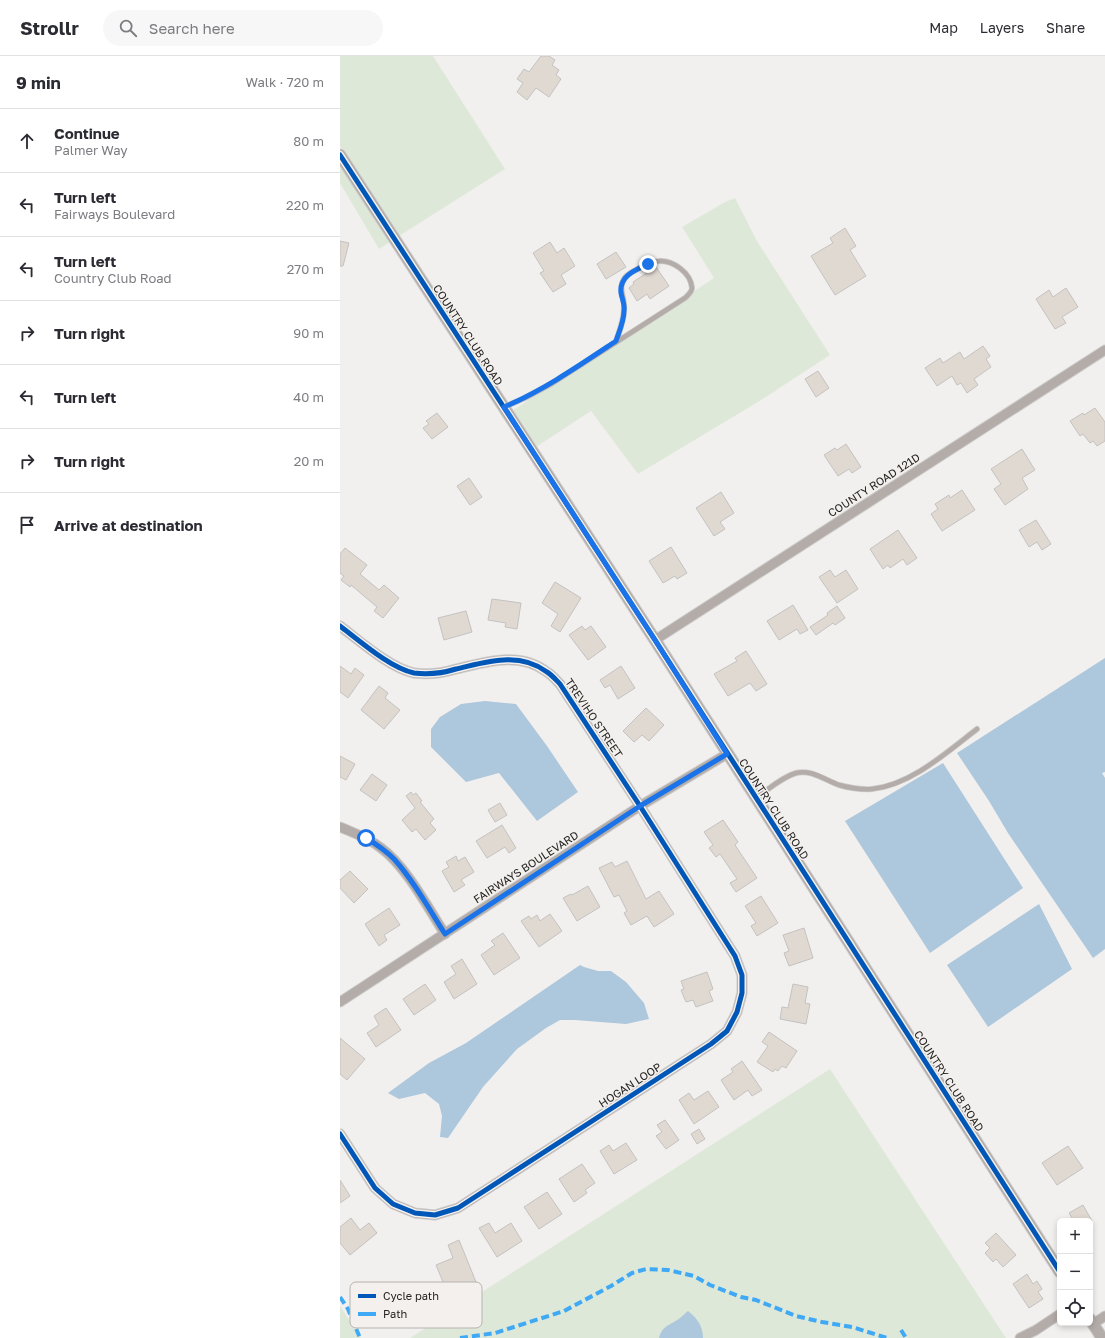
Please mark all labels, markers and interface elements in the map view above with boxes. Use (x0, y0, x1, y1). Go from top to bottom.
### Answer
search box (103, 10, 383, 46)
text: Strollr (20, 16, 79, 39)
icon: search (117, 17, 139, 39)
text: Search here (149, 19, 235, 37)
text: Map (929, 19, 958, 36)
text: Layers (980, 19, 1024, 36)
text: Share (1046, 19, 1085, 36)
text: 9 min (16, 72, 61, 93)
text: Walk · 720 m (246, 74, 324, 90)
text: Continue (54, 124, 120, 142)
icon: ahead (16, 130, 38, 152)
text: 80 m (293, 133, 324, 149)
text: Palmer Way (54, 142, 128, 158)
text: Turn left (54, 188, 116, 206)
icon: left (16, 194, 38, 216)
text: 220 m (286, 197, 324, 213)
text: Fairways Boulevard (54, 206, 175, 222)
text: Turn left (54, 252, 116, 270)
route end (639, 255, 657, 273)
icon: left (16, 258, 38, 280)
text: 270 m (287, 261, 324, 277)
text: Country Club Road (54, 270, 172, 286)
street label: COUNTRY CLUB ROAD (431, 282, 506, 388)
icon: right (16, 322, 38, 344)
text: Turn right (54, 324, 125, 342)
text: 90 m (293, 325, 324, 341)
icon: left (16, 386, 38, 408)
text: Turn left (54, 388, 116, 406)
text: 40 m (293, 389, 324, 405)
icon: right (16, 450, 38, 472)
street label: COUNTY ROAD 121D (825, 450, 922, 519)
text: Turn right (54, 452, 125, 470)
text: 20 m (294, 453, 324, 469)
icon: arrive (16, 514, 38, 536)
text: Arrive at destination (54, 516, 203, 534)
street label: TREVIHO STREET (563, 676, 626, 760)
street label: COUNTRY CLUB ROAD (737, 756, 812, 862)
street label: FAIRWAYS BOULEVARD (471, 828, 581, 905)
route start (357, 829, 375, 847)
street label: COUNTRY CLUB ROAD (912, 1028, 987, 1134)
street label: HOGAN LOOP (596, 1060, 663, 1110)
map controls (1057, 1218, 1093, 1326)
button: + (1057, 1218, 1093, 1254)
button: − (1057, 1254, 1093, 1290)
legend (350, 1282, 482, 1328)
text: Cycle path (383, 1289, 439, 1302)
button: locate (1057, 1290, 1093, 1326)
text: Path (383, 1307, 407, 1320)

